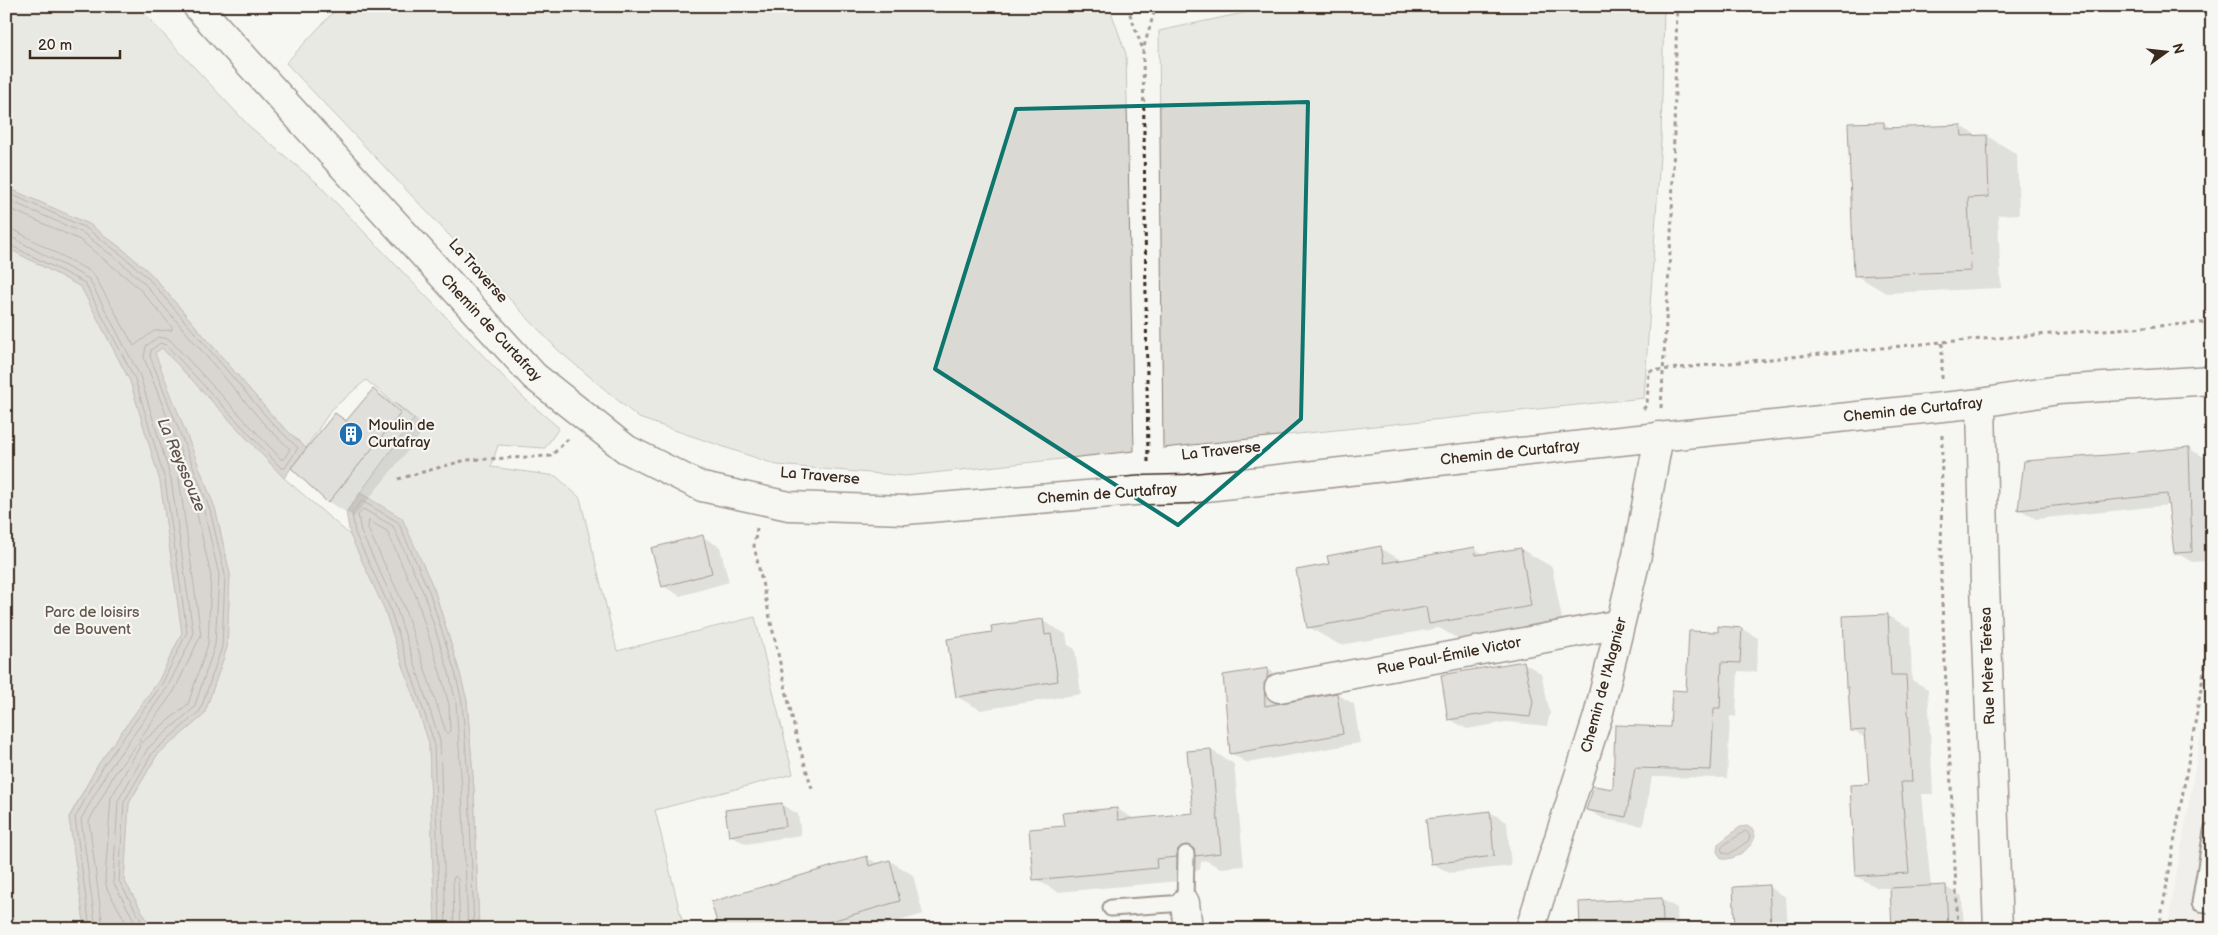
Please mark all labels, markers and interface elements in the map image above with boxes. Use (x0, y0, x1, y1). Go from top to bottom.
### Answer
scale bar (30, 28, 120, 60)
north arrow (2140, 28, 2190, 78)
text: 20 m (38, 36, 72, 55)
text: N (2169, 41, 2188, 56)
street label: La Traverse (444, 235, 512, 307)
street label: Chemin de Curtafray (436, 270, 546, 386)
street label: Chemin de Curtafray (1842, 393, 1984, 427)
water label: La Reyssouze (153, 415, 209, 515)
place label: Moulin de Curtafray (368, 416, 435, 452)
building icon: Moulin de Curtafray (338, 421, 364, 447)
street label: Chemin de Curtafray (1439, 436, 1581, 470)
street label: La Traverse (1180, 437, 1262, 465)
street label: La Traverse (779, 463, 861, 489)
street label: Chemin de Curtafray (1036, 480, 1178, 508)
park label: Parc de loisirs de Bouvent (44, 603, 140, 639)
street label: Rue Mère Térèsa (1976, 607, 2000, 725)
street label: Chemin de l'Alagnier (1577, 615, 1631, 755)
street label: Rue Paul-Émile Victor (1375, 633, 1523, 679)

